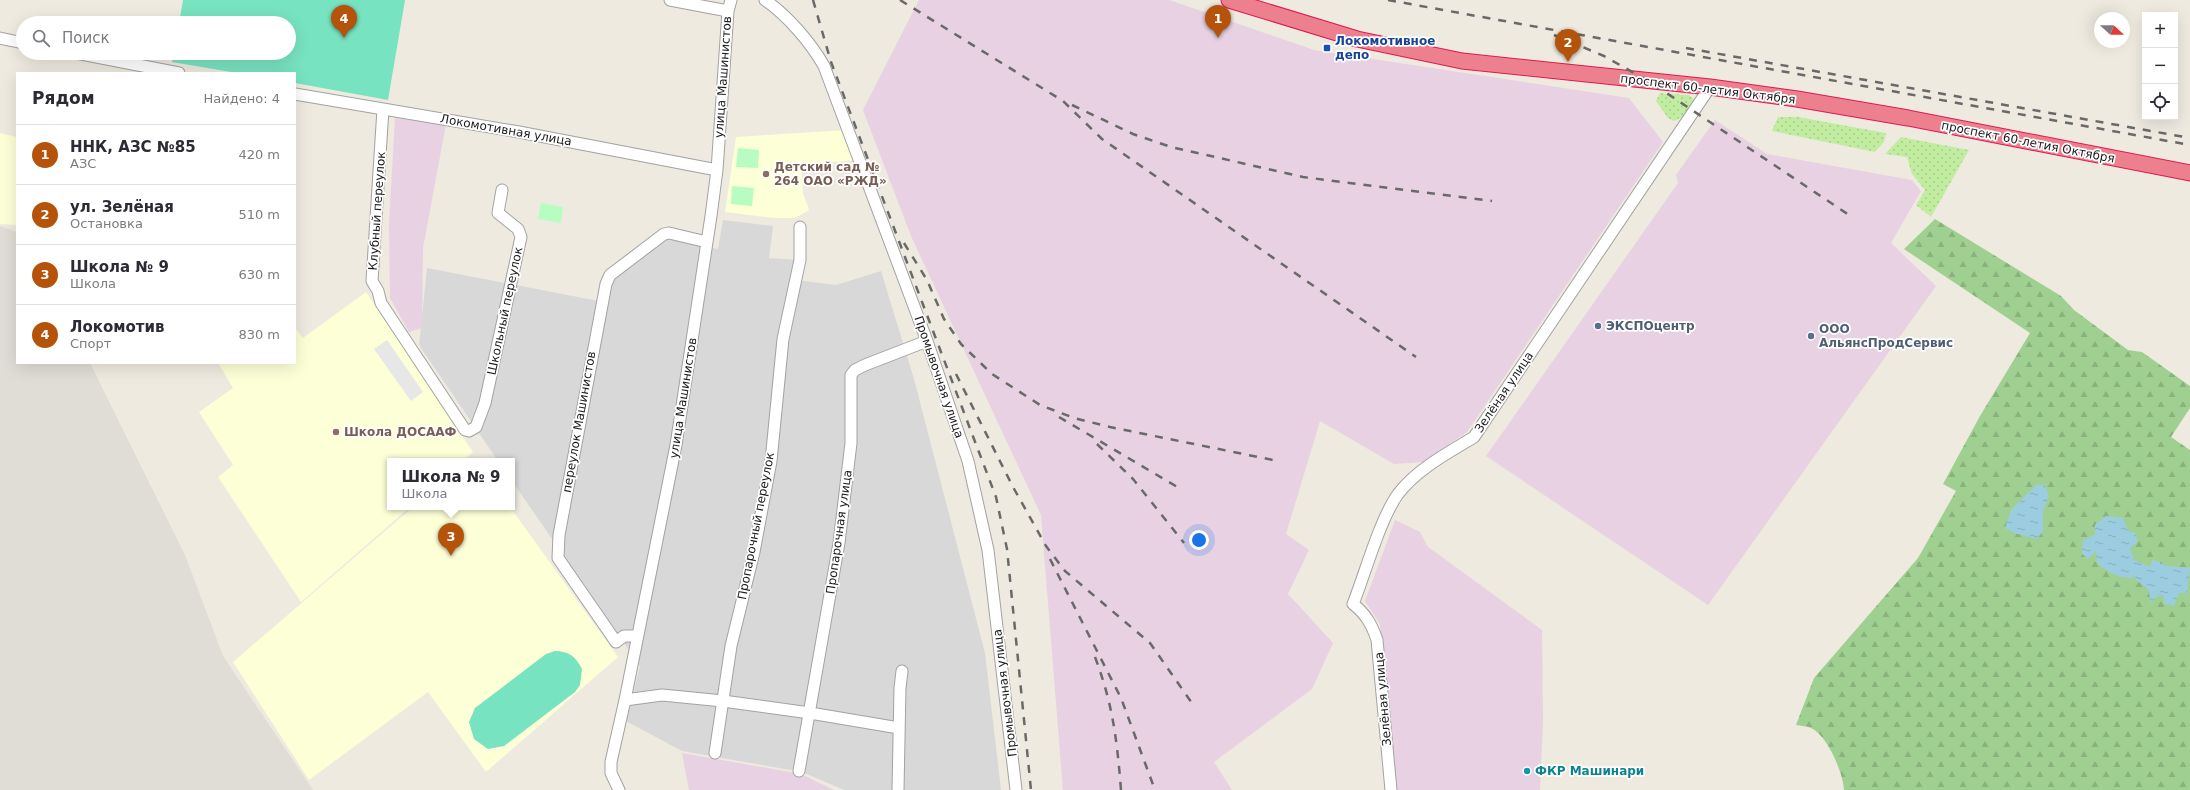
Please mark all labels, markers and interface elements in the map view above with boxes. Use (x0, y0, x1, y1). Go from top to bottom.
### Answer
pin: 4 (331, 5, 357, 38)
pin: 1 (1205, 5, 1231, 38)
north arrow (2094, 12, 2130, 48)
map controls (2142, 12, 2178, 120)
button: + (2142, 12, 2178, 48)
search box (16, 16, 296, 60)
street label: улица Машинистов (712, 16, 734, 138)
icon: search (30, 27, 52, 49)
text: Поиск (62, 29, 110, 47)
pin: 2 (1555, 29, 1581, 62)
place label: Локомотивное депо (1335, 34, 1435, 62)
marker: Локомотивное депо (1322, 43, 1332, 53)
button: − (2142, 48, 2178, 84)
street label: проспект 60-летия Октября (1620, 71, 1796, 107)
button: locate (2142, 84, 2178, 120)
text: Рядом (32, 88, 95, 108)
text: Найдено: 4 (204, 91, 280, 106)
street label: Локомотивная улица (439, 112, 573, 148)
street label: проспект 60-летия Октября (1940, 118, 2116, 166)
text: ННК, АЗС №85 (70, 138, 196, 156)
text: 1 (40, 147, 50, 162)
text: 420 m (238, 147, 280, 162)
street label: Клубный переулок (366, 151, 388, 271)
text: АЗС (70, 156, 96, 171)
place label: Детский сад № 264 ОАО «РЖД» (774, 160, 887, 188)
marker: Детский сад № 264 ОАО «РЖД» (761, 169, 771, 179)
text: ул. Зелёная (70, 198, 174, 216)
text: 2 (40, 207, 50, 222)
text: 510 m (238, 207, 280, 222)
text: Остановка (70, 216, 143, 231)
street label: Школьный переулок (485, 246, 525, 376)
text: Школа № 9 (70, 258, 169, 276)
text: 3 (40, 267, 50, 282)
text: 630 m (238, 267, 280, 282)
text: Школа (70, 276, 116, 291)
street label: Промывочная улица (911, 314, 967, 440)
text: Локомотив (70, 318, 165, 336)
place label: ЭКСПОцентр (1606, 319, 1695, 333)
marker: ЭКСПОцентр (1593, 321, 1603, 331)
place label: ООО АльянсПродСервис (1819, 322, 1953, 350)
text: 4 (40, 327, 50, 342)
text: 830 m (238, 327, 280, 342)
marker: ООО АльянсПродСервис (1806, 331, 1816, 341)
text: Спорт (70, 336, 111, 351)
street label: улица Машинистов (667, 337, 699, 459)
street label: Зелёная улица (1472, 349, 1536, 435)
street label: переулок Машинистов (560, 350, 598, 494)
place label: Школа ДОСААФ (344, 425, 457, 439)
marker: Школа ДОСААФ (331, 427, 341, 437)
street label: Пропарочный переулок (735, 451, 777, 601)
popup (387, 458, 515, 510)
text: Школа № 9 (401, 468, 501, 486)
street label: Пропарочная улица (823, 469, 855, 595)
text: Школа (401, 486, 447, 501)
pin: 3 (438, 523, 464, 556)
your location (1189, 530, 1209, 550)
street label: Промывочная улица (990, 628, 1020, 758)
street label: Зелёная улица (1372, 651, 1394, 747)
place label: ФКР Машинари (1535, 764, 1644, 778)
marker: ФКР Машинари (1522, 766, 1532, 776)

